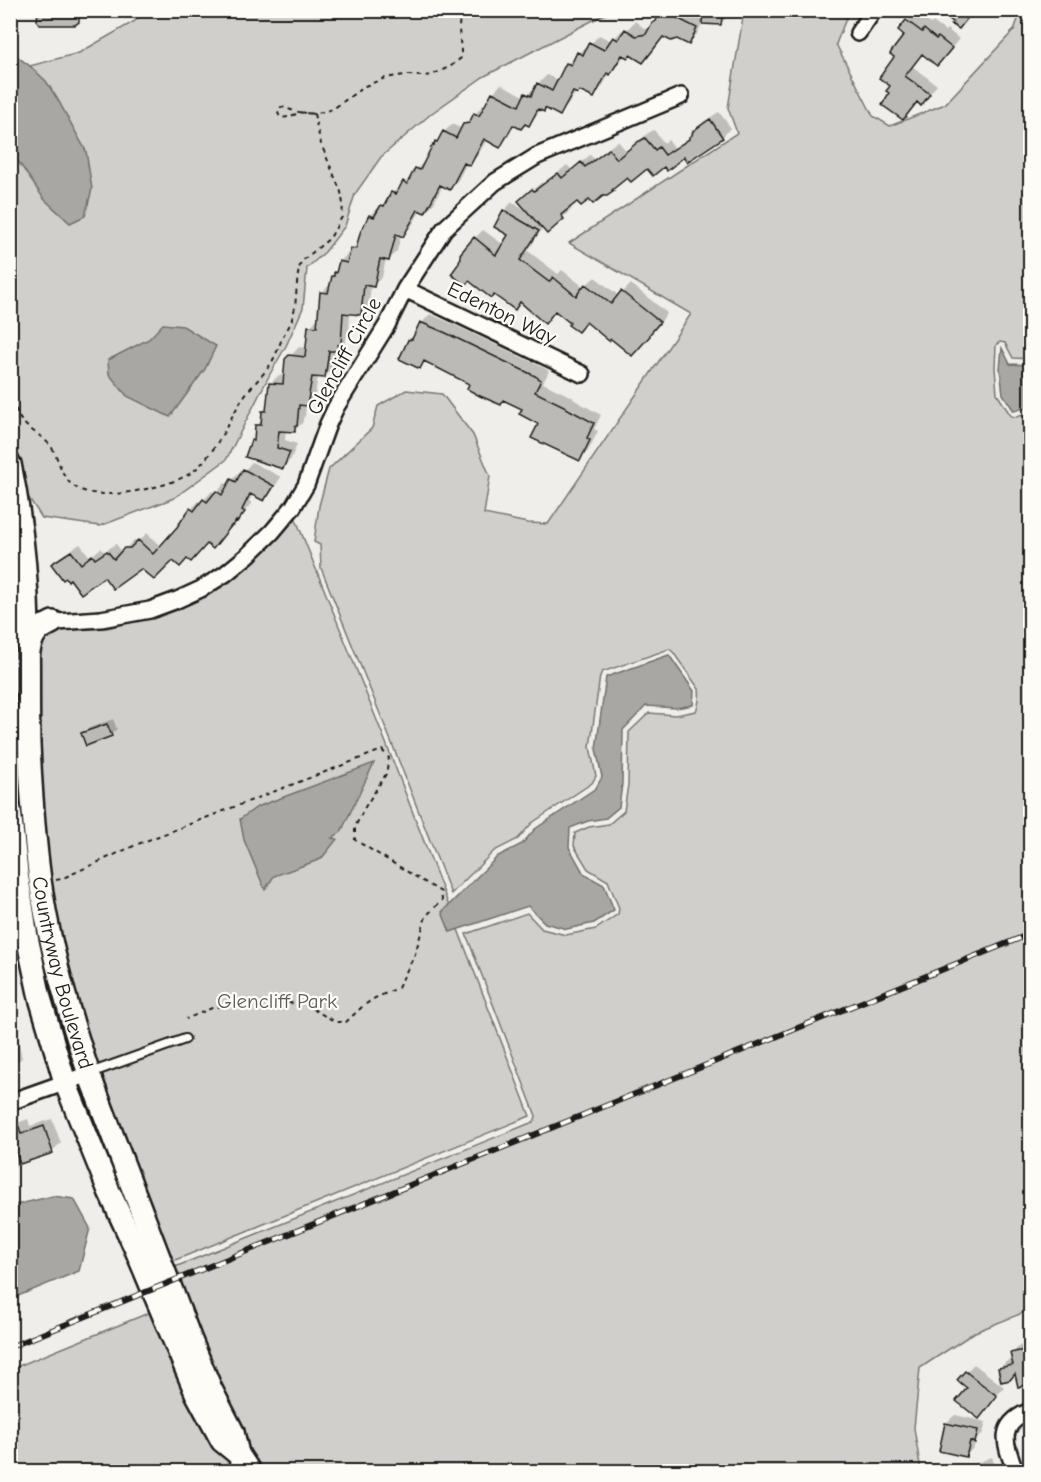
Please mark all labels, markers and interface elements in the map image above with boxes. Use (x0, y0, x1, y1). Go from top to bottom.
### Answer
street label: Edenton Way (444, 276, 561, 350)
street label: Glencliff Circle (302, 293, 386, 419)
street label: Countryway Boulevard (28, 875, 98, 1072)
park label: Glencliff Park (217, 989, 337, 1013)

